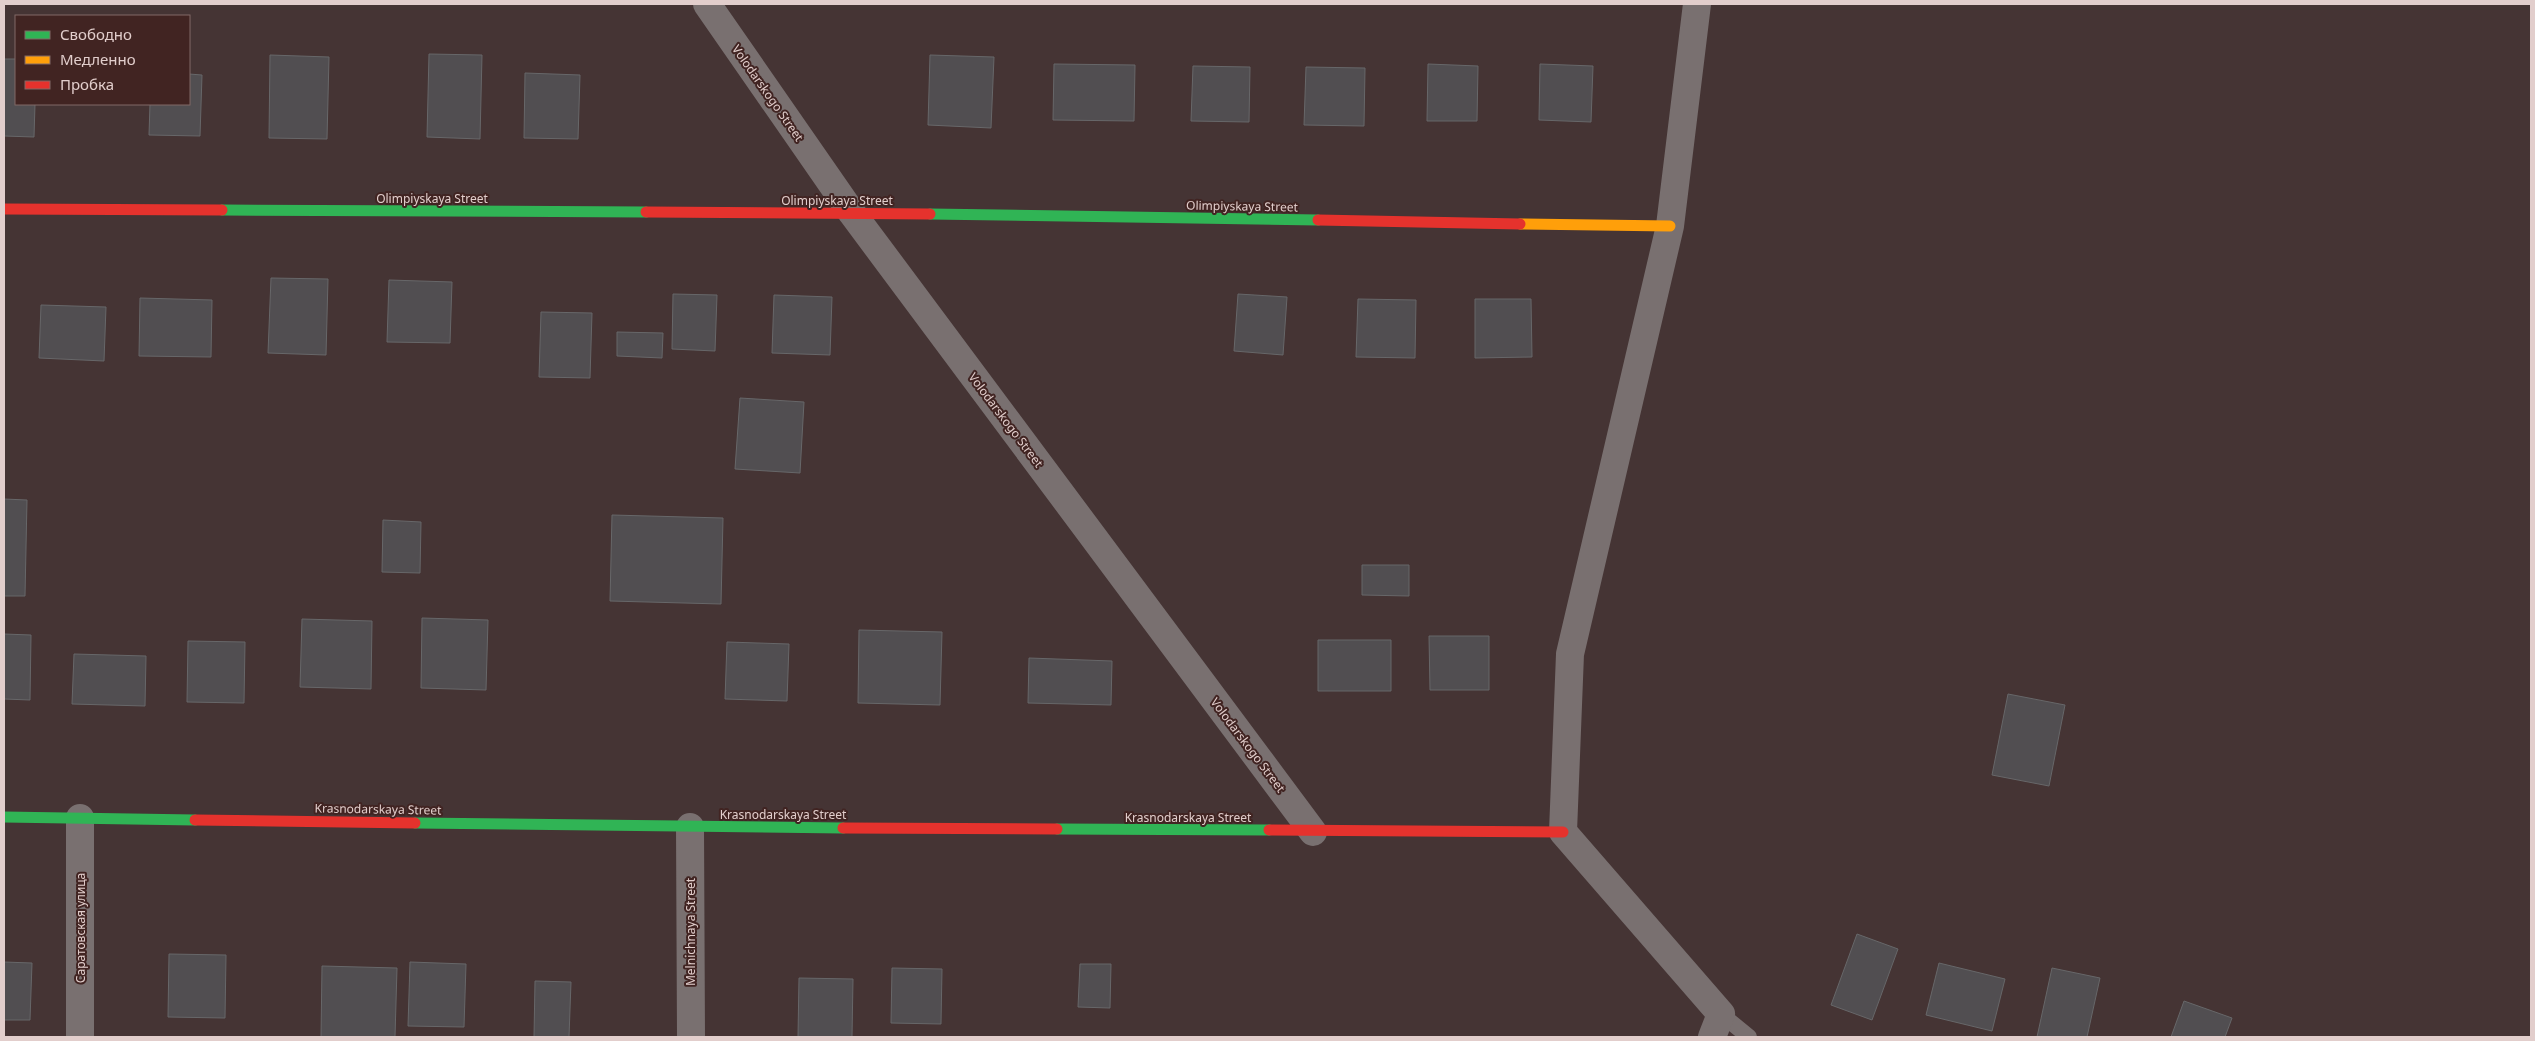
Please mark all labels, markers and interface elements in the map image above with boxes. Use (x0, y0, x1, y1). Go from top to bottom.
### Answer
legend (15, 15, 190, 105)
text: Свободно (60, 24, 132, 44)
street label: Volodarskogo Street (728, 41, 808, 145)
text: Медленно (60, 49, 136, 69)
text: Пробка (60, 74, 114, 94)
street label: Olimpiyskaya Street (376, 190, 489, 207)
street label: Olimpiyskaya Street (781, 192, 894, 209)
street label: Olimpiyskaya Street (1186, 197, 1299, 215)
street label: Volodarskogo Street (965, 369, 1048, 471)
street label: Volodarskogo Street (1207, 694, 1290, 796)
street label: Krasnodarskaya Street (314, 799, 442, 819)
street label: Krasnodarskaya Street (720, 806, 847, 823)
street label: Krasnodarskaya Street (1125, 809, 1252, 826)
street label: Саратовская улица (72, 873, 89, 983)
street label: Melnichnaya Street (682, 877, 699, 986)

